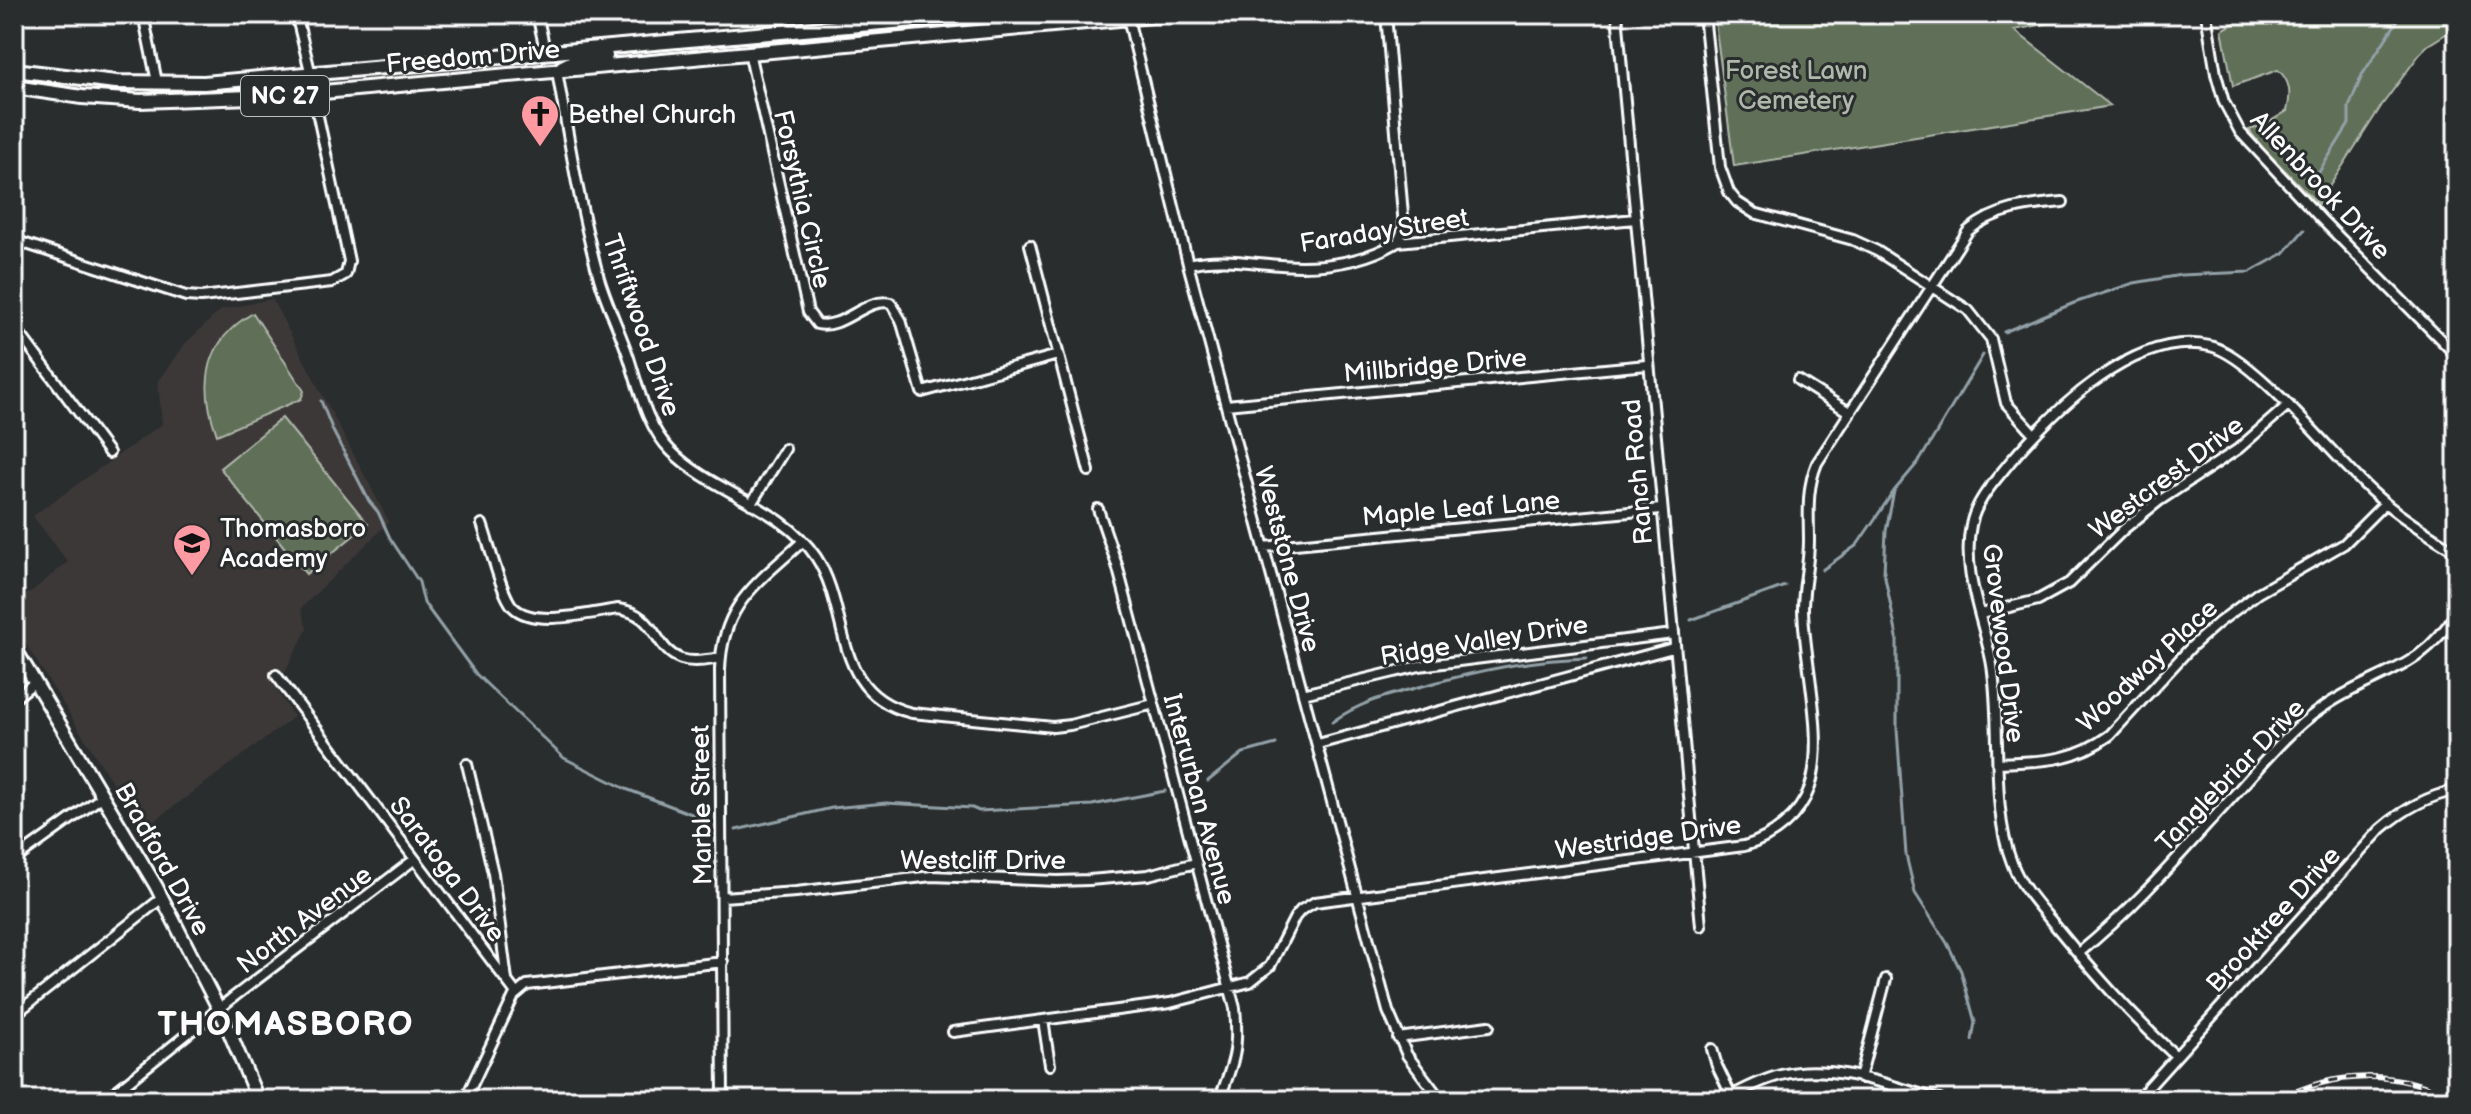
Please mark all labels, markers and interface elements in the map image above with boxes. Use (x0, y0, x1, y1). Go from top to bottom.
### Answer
street label: Freedom Drive (385, 34, 561, 81)
park label: Forest Lawn Cemetery (1725, 56, 1867, 117)
road number: NC 27 (241, 76, 329, 116)
church icon: Bethel Church (519, 93, 561, 148)
place label: Bethel Church (568, 100, 736, 131)
street label: Allenbrook Drive (2243, 105, 2397, 267)
street label: Forsythia Circle (766, 107, 837, 292)
street label: Faraday Street (1298, 203, 1471, 260)
street label: Thriftwood Drive (595, 230, 686, 421)
street label: Millbridge Drive (1342, 343, 1528, 390)
street label: Ranch Road (1617, 398, 1660, 546)
street label: Westcrest Drive (2084, 410, 2250, 546)
street label: Weststone Drive (1247, 463, 1326, 656)
street label: Maple Leaf Lane (1361, 485, 1561, 534)
place label: Thomasboro Academy (220, 514, 366, 575)
school or university icon: Thomasboro Academy (171, 522, 213, 577)
street label: Grovewood Drive (1975, 542, 2030, 745)
street label: Woodway Place (2071, 593, 2225, 739)
street label: Ridge Valley Drive (1378, 610, 1590, 673)
street label: Interurban Avenue (1156, 691, 1242, 908)
street label: Tanglebriar Drive (2150, 693, 2312, 859)
street label: Marble Street (686, 725, 719, 885)
street label: Bradford Drive (107, 778, 216, 942)
street label: Saratoga Drive (382, 791, 512, 949)
street label: Westridge Drive (1553, 810, 1743, 867)
street label: Brooktree Drive (2201, 841, 2348, 999)
street label: Westcliff Drive (900, 846, 1066, 877)
street label: North Avenue (231, 859, 378, 981)
district label: THOMASBORO (158, 1004, 414, 1045)

